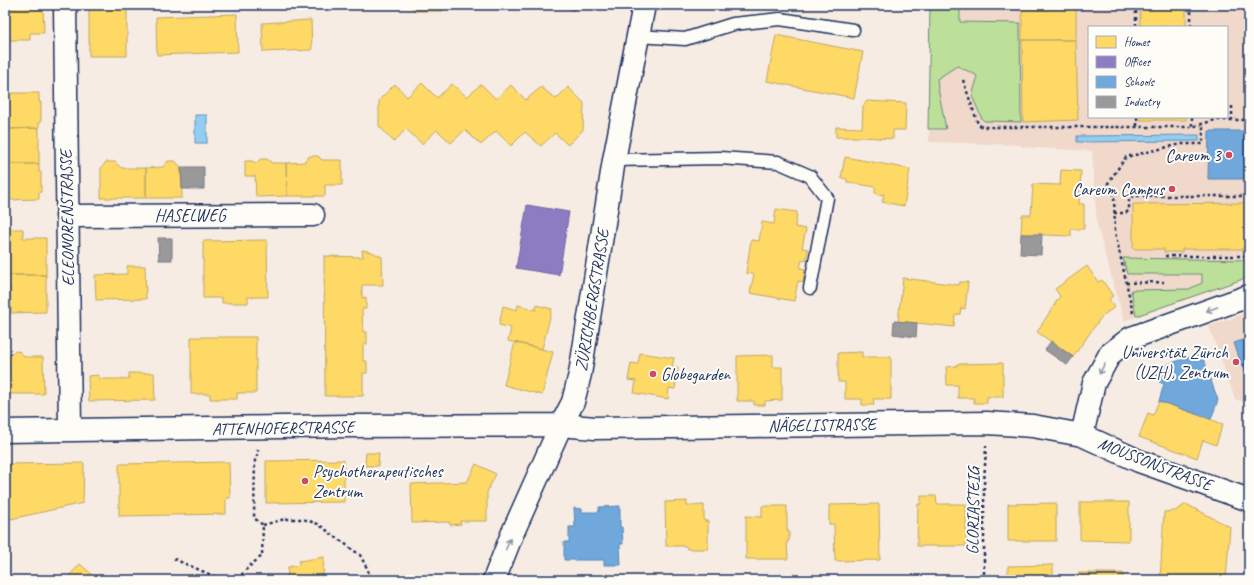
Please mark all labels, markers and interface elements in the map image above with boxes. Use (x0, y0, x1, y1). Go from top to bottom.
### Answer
legend (1088, 26, 1228, 118)
text: Homes (1124, 34, 1151, 50)
text: Offices (1124, 54, 1151, 70)
text: Schools (1124, 74, 1156, 90)
text: Industry (1124, 94, 1161, 110)
place label: Careum 3 (1165, 145, 1222, 166)
street label: ELEONORENSTRASSE (55, 148, 79, 286)
marker: Careum 3 (1224, 150, 1234, 160)
place label: Careum Campus (1073, 179, 1165, 200)
marker: Careum Campus (1167, 184, 1177, 194)
street label: HASELWEG (155, 205, 227, 226)
street label: ZÜRICHBERGSTRASSE (570, 226, 614, 372)
one-way arrow (1207, 305, 1219, 313)
place label: Universität Zürich (UZH), Zentrum (1122, 342, 1229, 383)
marker: Universität Zürich (UZH), Zentrum (1231, 357, 1241, 367)
one-way arrow (1098, 363, 1105, 375)
place label: Globegarden (661, 364, 732, 385)
marker: Globegarden (648, 369, 658, 379)
street label: NÄGELISTRASSE (768, 414, 878, 436)
street label: ATTENHOFERSTRASSE (212, 416, 357, 440)
street label: MOUSSONSTRASSE (1095, 433, 1217, 496)
place label: Psychotherapeutisches Zentrum (313, 461, 444, 502)
street label: GLORIASTEIG (962, 465, 984, 555)
marker: Psychotherapeutisches Zentrum (300, 476, 310, 486)
one-way arrow (505, 538, 513, 550)

